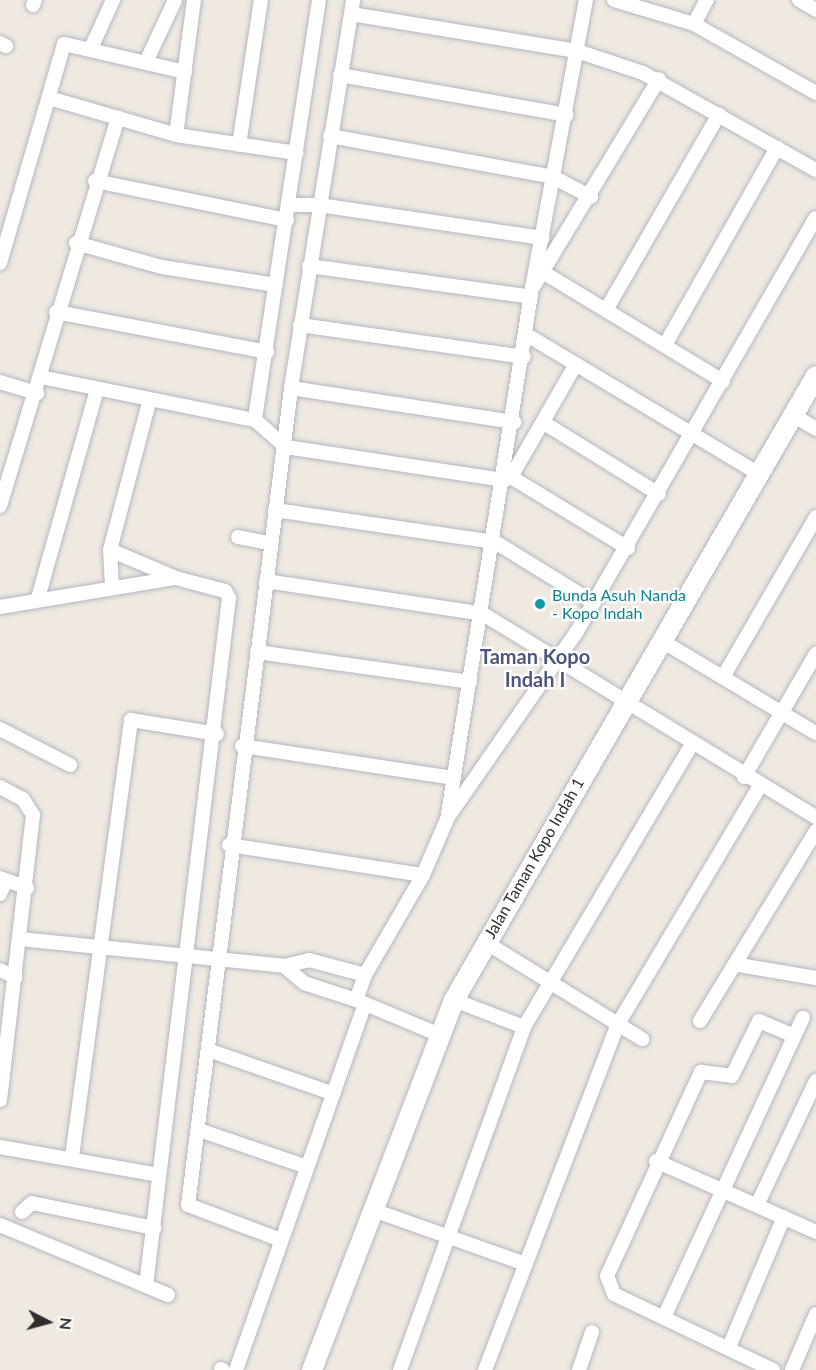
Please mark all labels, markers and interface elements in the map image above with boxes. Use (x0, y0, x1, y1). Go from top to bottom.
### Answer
place label: Bunda Asuh Nanda - Kopo Indah (552, 585, 687, 623)
marker: Bunda Asuh Nanda - Kopo Indah (533, 597, 547, 611)
district label: Taman Kopo Indah I (480, 645, 590, 692)
street label: Jalan Taman Kopo Indah 1 (480, 774, 588, 942)
north arrow (18, 1292, 78, 1352)
text: N (56, 1317, 76, 1331)

